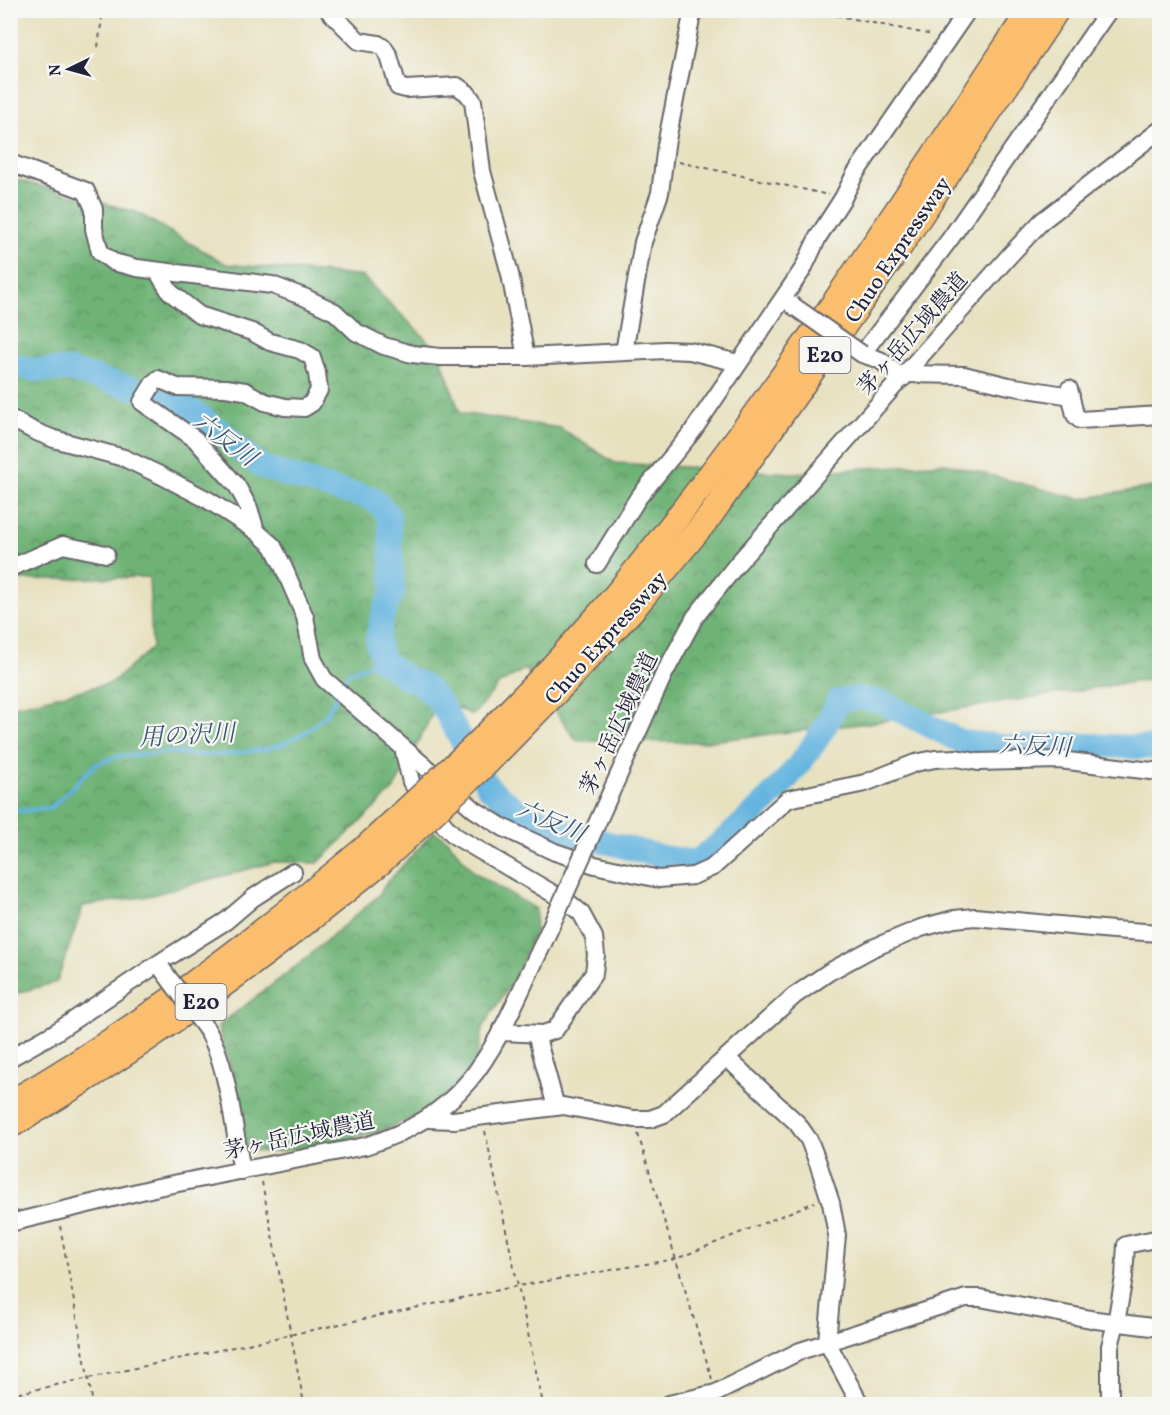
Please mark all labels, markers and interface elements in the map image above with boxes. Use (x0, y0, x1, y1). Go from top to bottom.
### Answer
north arrow (39, 39, 99, 99)
text: N (45, 63, 68, 77)
street label: Chuo Expressway (839, 171, 960, 330)
street label: 茅ヶ岳広域農道 (852, 266, 976, 403)
road number: E20 (800, 337, 850, 373)
water label: 六反川 (185, 405, 265, 478)
street label: Chuo Expressway (538, 565, 675, 712)
street label: 茅ヶ岳広域農道 (574, 648, 667, 800)
water label: 用の沢川 (138, 717, 239, 756)
water label: 六反川 (998, 730, 1074, 766)
water label: 六反川 (510, 793, 593, 854)
road number: E20 (176, 984, 226, 1020)
street label: 茅ヶ岳広域農道 (221, 1106, 378, 1169)

